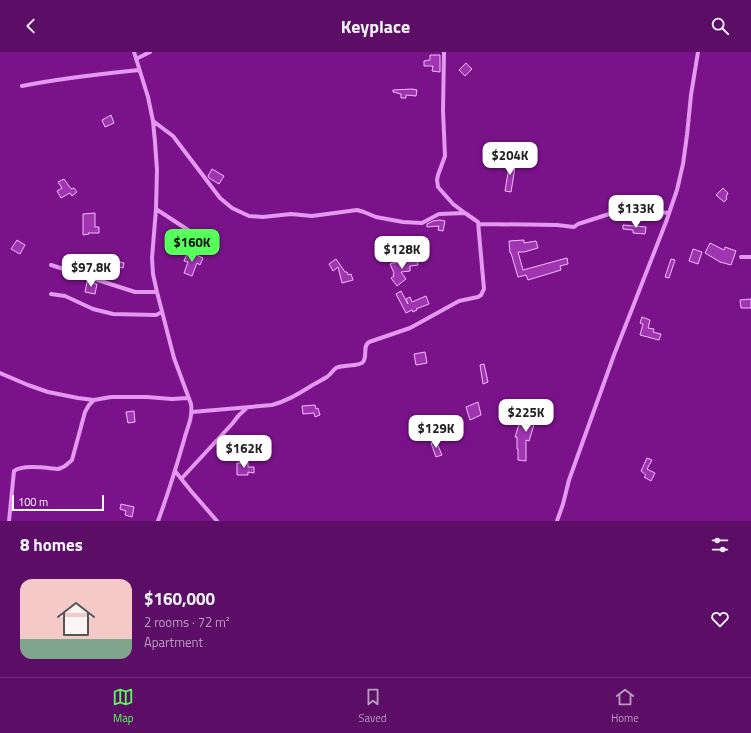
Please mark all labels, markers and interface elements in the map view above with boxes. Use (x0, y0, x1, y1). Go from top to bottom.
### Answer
text: Keyplace (341, 13, 410, 40)
icon: back (20, 15, 42, 37)
icon: search (709, 15, 731, 37)
pin: $204K (482, 142, 538, 176)
text: $204K (492, 145, 528, 165)
pin: $133K (608, 195, 664, 229)
text: $133K (618, 198, 654, 218)
pin: $160K (164, 229, 220, 263)
text: $160K (174, 232, 210, 252)
pin: $128K (374, 236, 430, 270)
text: $128K (384, 239, 420, 259)
pin: $97.8K (58, 254, 124, 288)
text: $97.8K (71, 257, 111, 277)
pin: $225K (498, 399, 554, 433)
text: $225K (508, 402, 544, 422)
pin: $129K (408, 415, 464, 449)
text: $129K (418, 418, 454, 438)
pin: $162K (216, 435, 272, 469)
text: $162K (226, 438, 262, 458)
scale bar (12, 493, 104, 512)
text: 100 m (18, 494, 48, 510)
text: 8 homes (20, 532, 83, 558)
icon: filters (709, 534, 731, 556)
text: $160,000 (144, 586, 215, 612)
icon: home (52, 595, 100, 643)
icon: heart (709, 608, 731, 630)
text: 2 rooms · 72 m² (144, 612, 230, 632)
text: Apartment (144, 632, 203, 652)
tab: Map (112, 686, 134, 726)
tab: Saved (359, 686, 387, 726)
tab: Home (611, 686, 639, 726)

